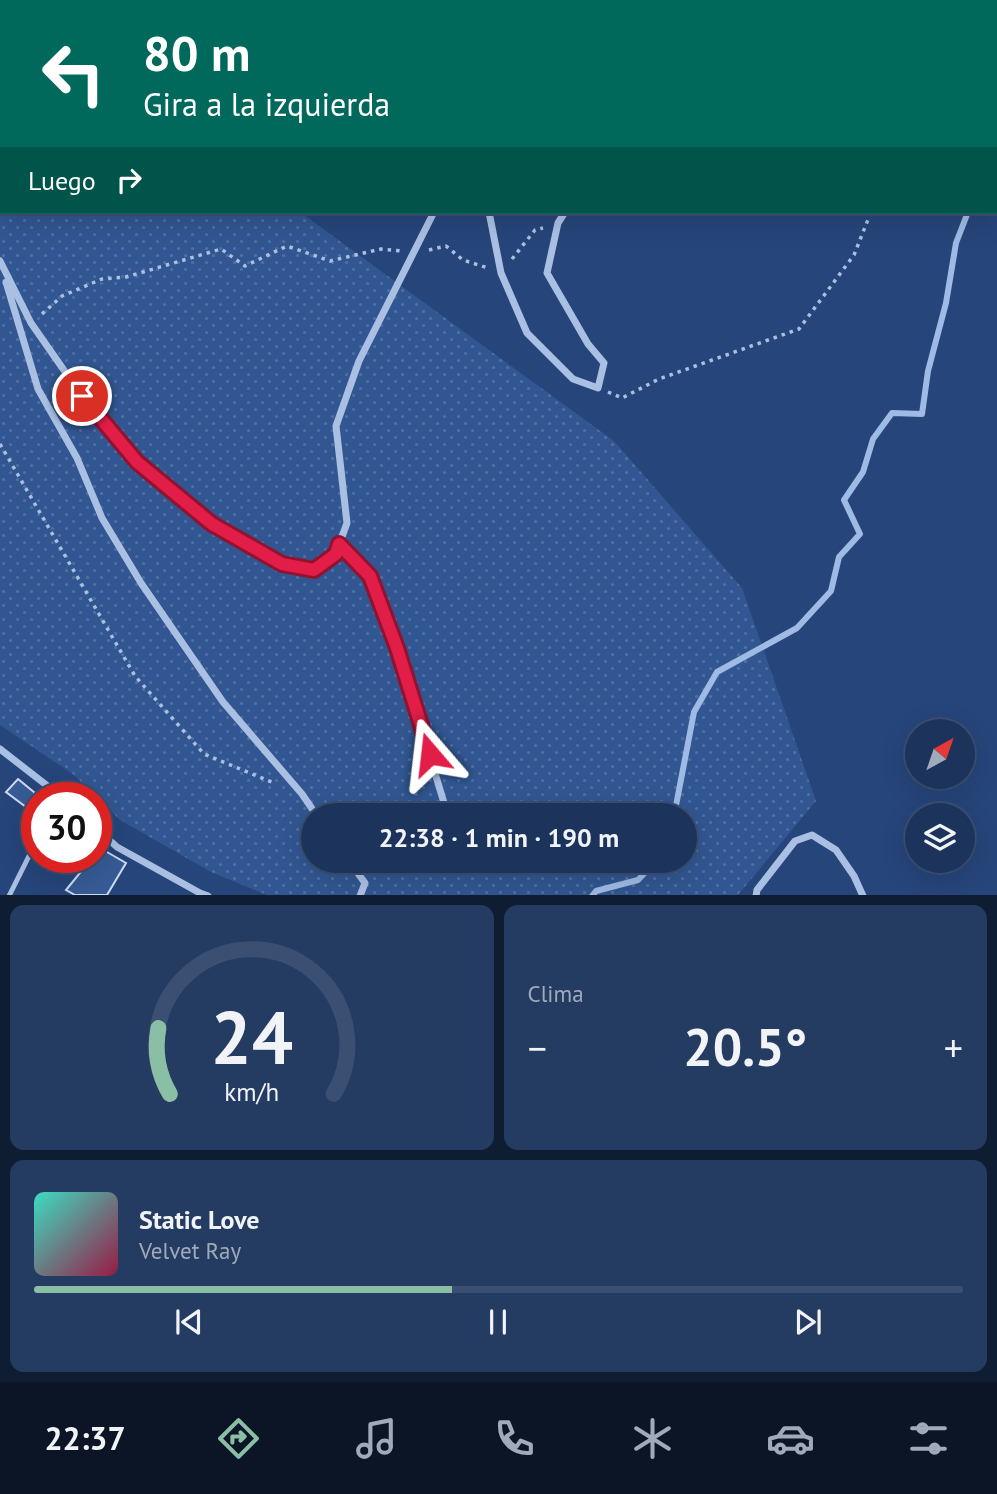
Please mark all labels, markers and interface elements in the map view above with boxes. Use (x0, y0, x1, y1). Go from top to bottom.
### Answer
text: 80 m (143, 21, 250, 85)
icon: left (28, 28, 119, 119)
text: Gira a la izquierda (143, 83, 390, 125)
icon: right (110, 161, 148, 199)
text: Luego (28, 164, 96, 197)
pin (52, 366, 112, 426)
icon: arrive (63, 377, 101, 415)
position arrow (393, 717, 467, 791)
north arrow (905, 719, 975, 789)
map controls (905, 719, 975, 873)
speed limit sign: 30 (21, 782, 112, 873)
button: layers (905, 803, 975, 873)
text: 22:38 · 1 min · 190 m (379, 821, 619, 854)
text: Clima (528, 979, 584, 1008)
text: 24 (210, 990, 293, 1084)
text: 20.5° (683, 1013, 807, 1080)
text: − (528, 1023, 547, 1072)
text: + (944, 1023, 963, 1072)
text: km/h (224, 1075, 279, 1107)
text: Static Love (139, 1203, 260, 1236)
text: Velvet Ray (139, 1236, 241, 1265)
icon: previous (170, 1303, 208, 1341)
icon: pause (479, 1303, 517, 1341)
icon: next (789, 1303, 827, 1341)
icon: directions (214, 1414, 263, 1463)
icon: music (352, 1414, 401, 1463)
icon: phone (490, 1414, 539, 1463)
icon: climate (628, 1414, 677, 1463)
icon: car (766, 1414, 815, 1463)
icon: filters (904, 1414, 953, 1463)
text: 22:37 (44, 1417, 126, 1459)

